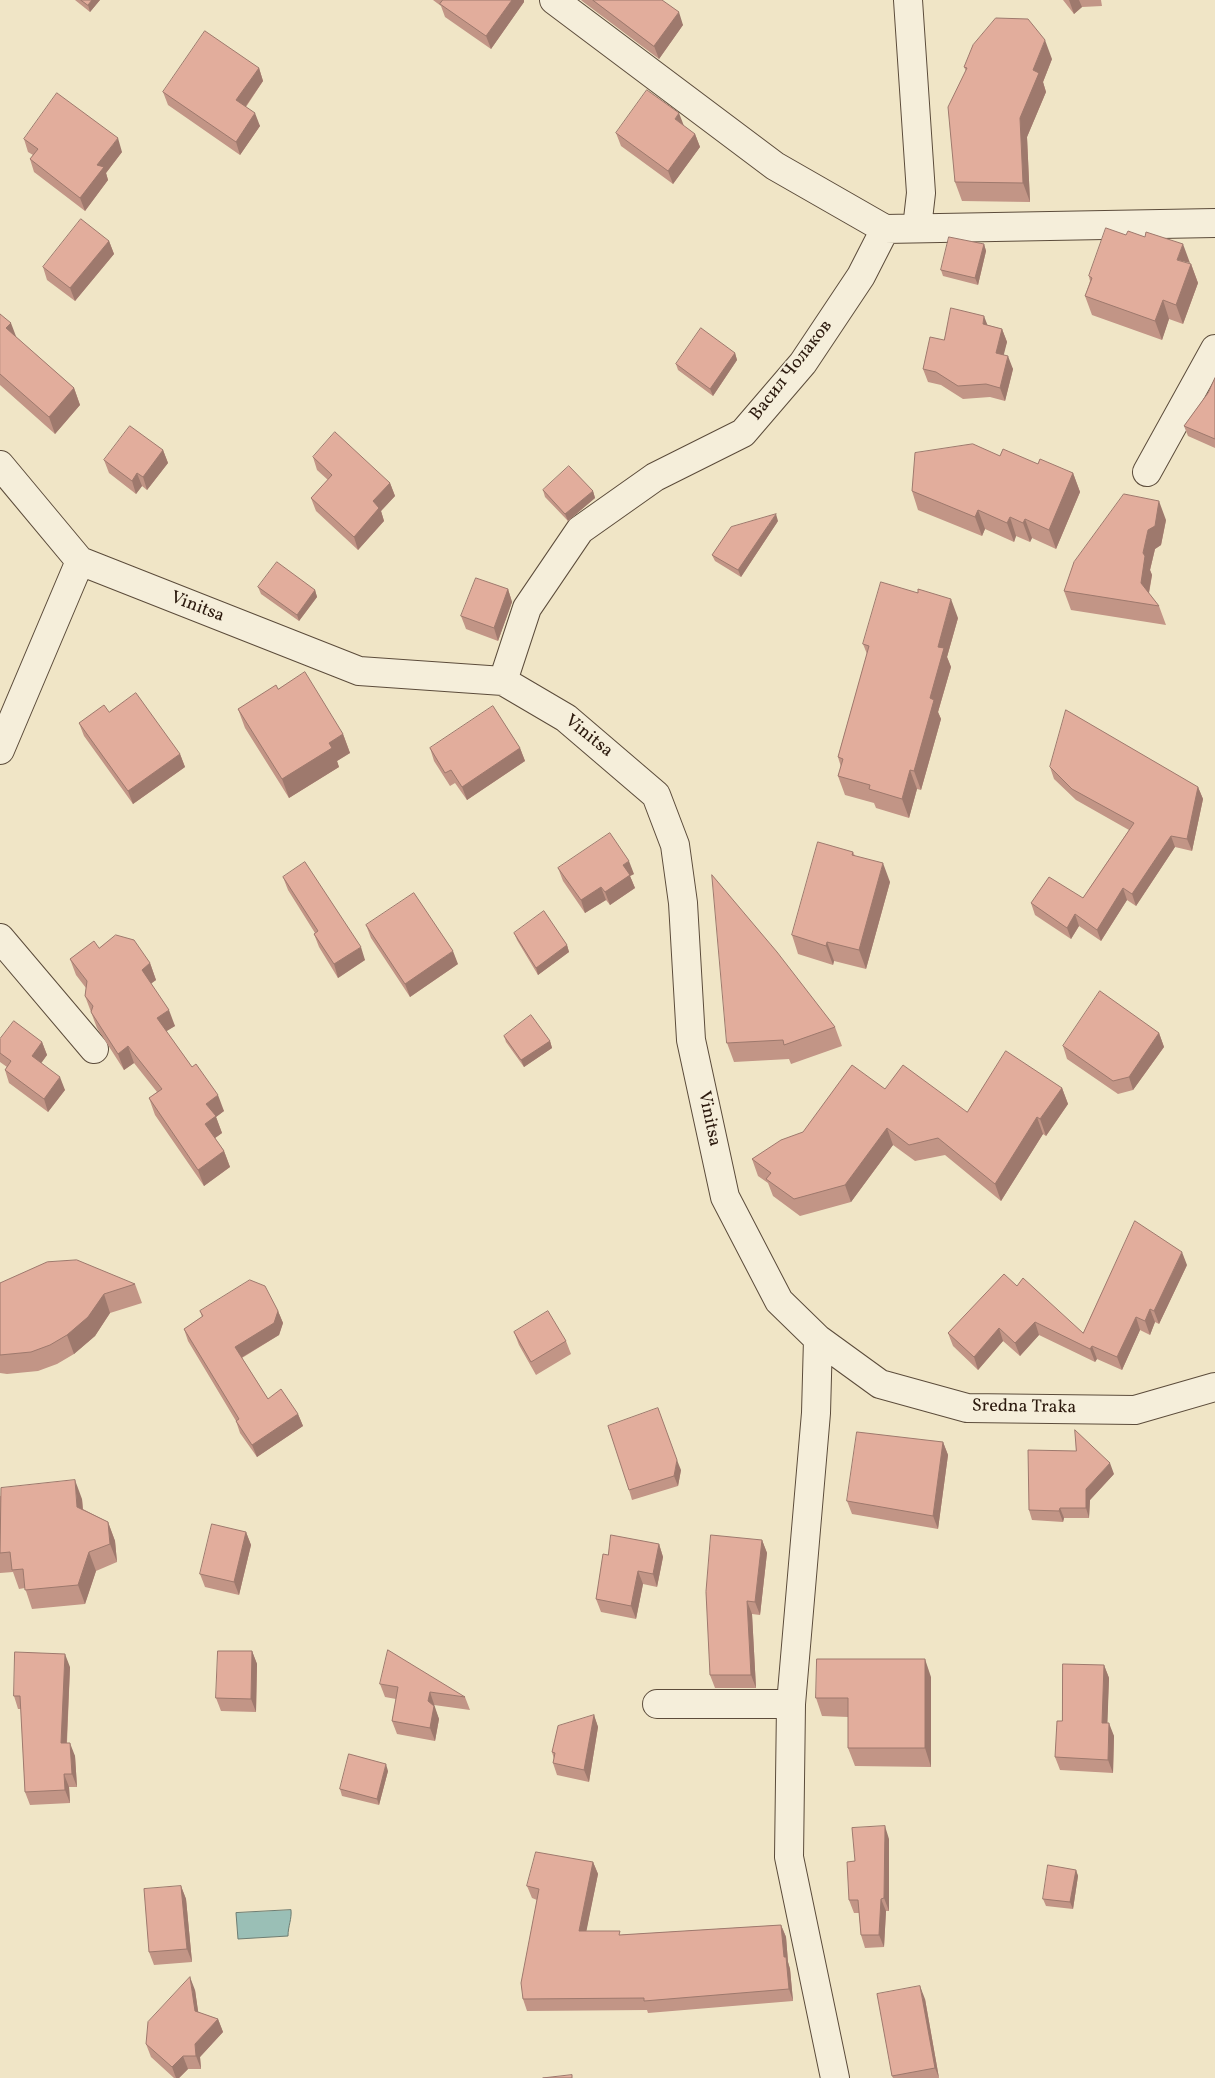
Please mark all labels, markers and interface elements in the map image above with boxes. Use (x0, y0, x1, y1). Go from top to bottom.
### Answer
street label: Васил Чолаков (746, 316, 838, 426)
street label: Vinitsa (167, 588, 227, 628)
street label: Vinitsa (559, 711, 617, 763)
street label: Vinitsa (692, 1089, 724, 1149)
street label: Sredna Traka (972, 1396, 1076, 1420)

